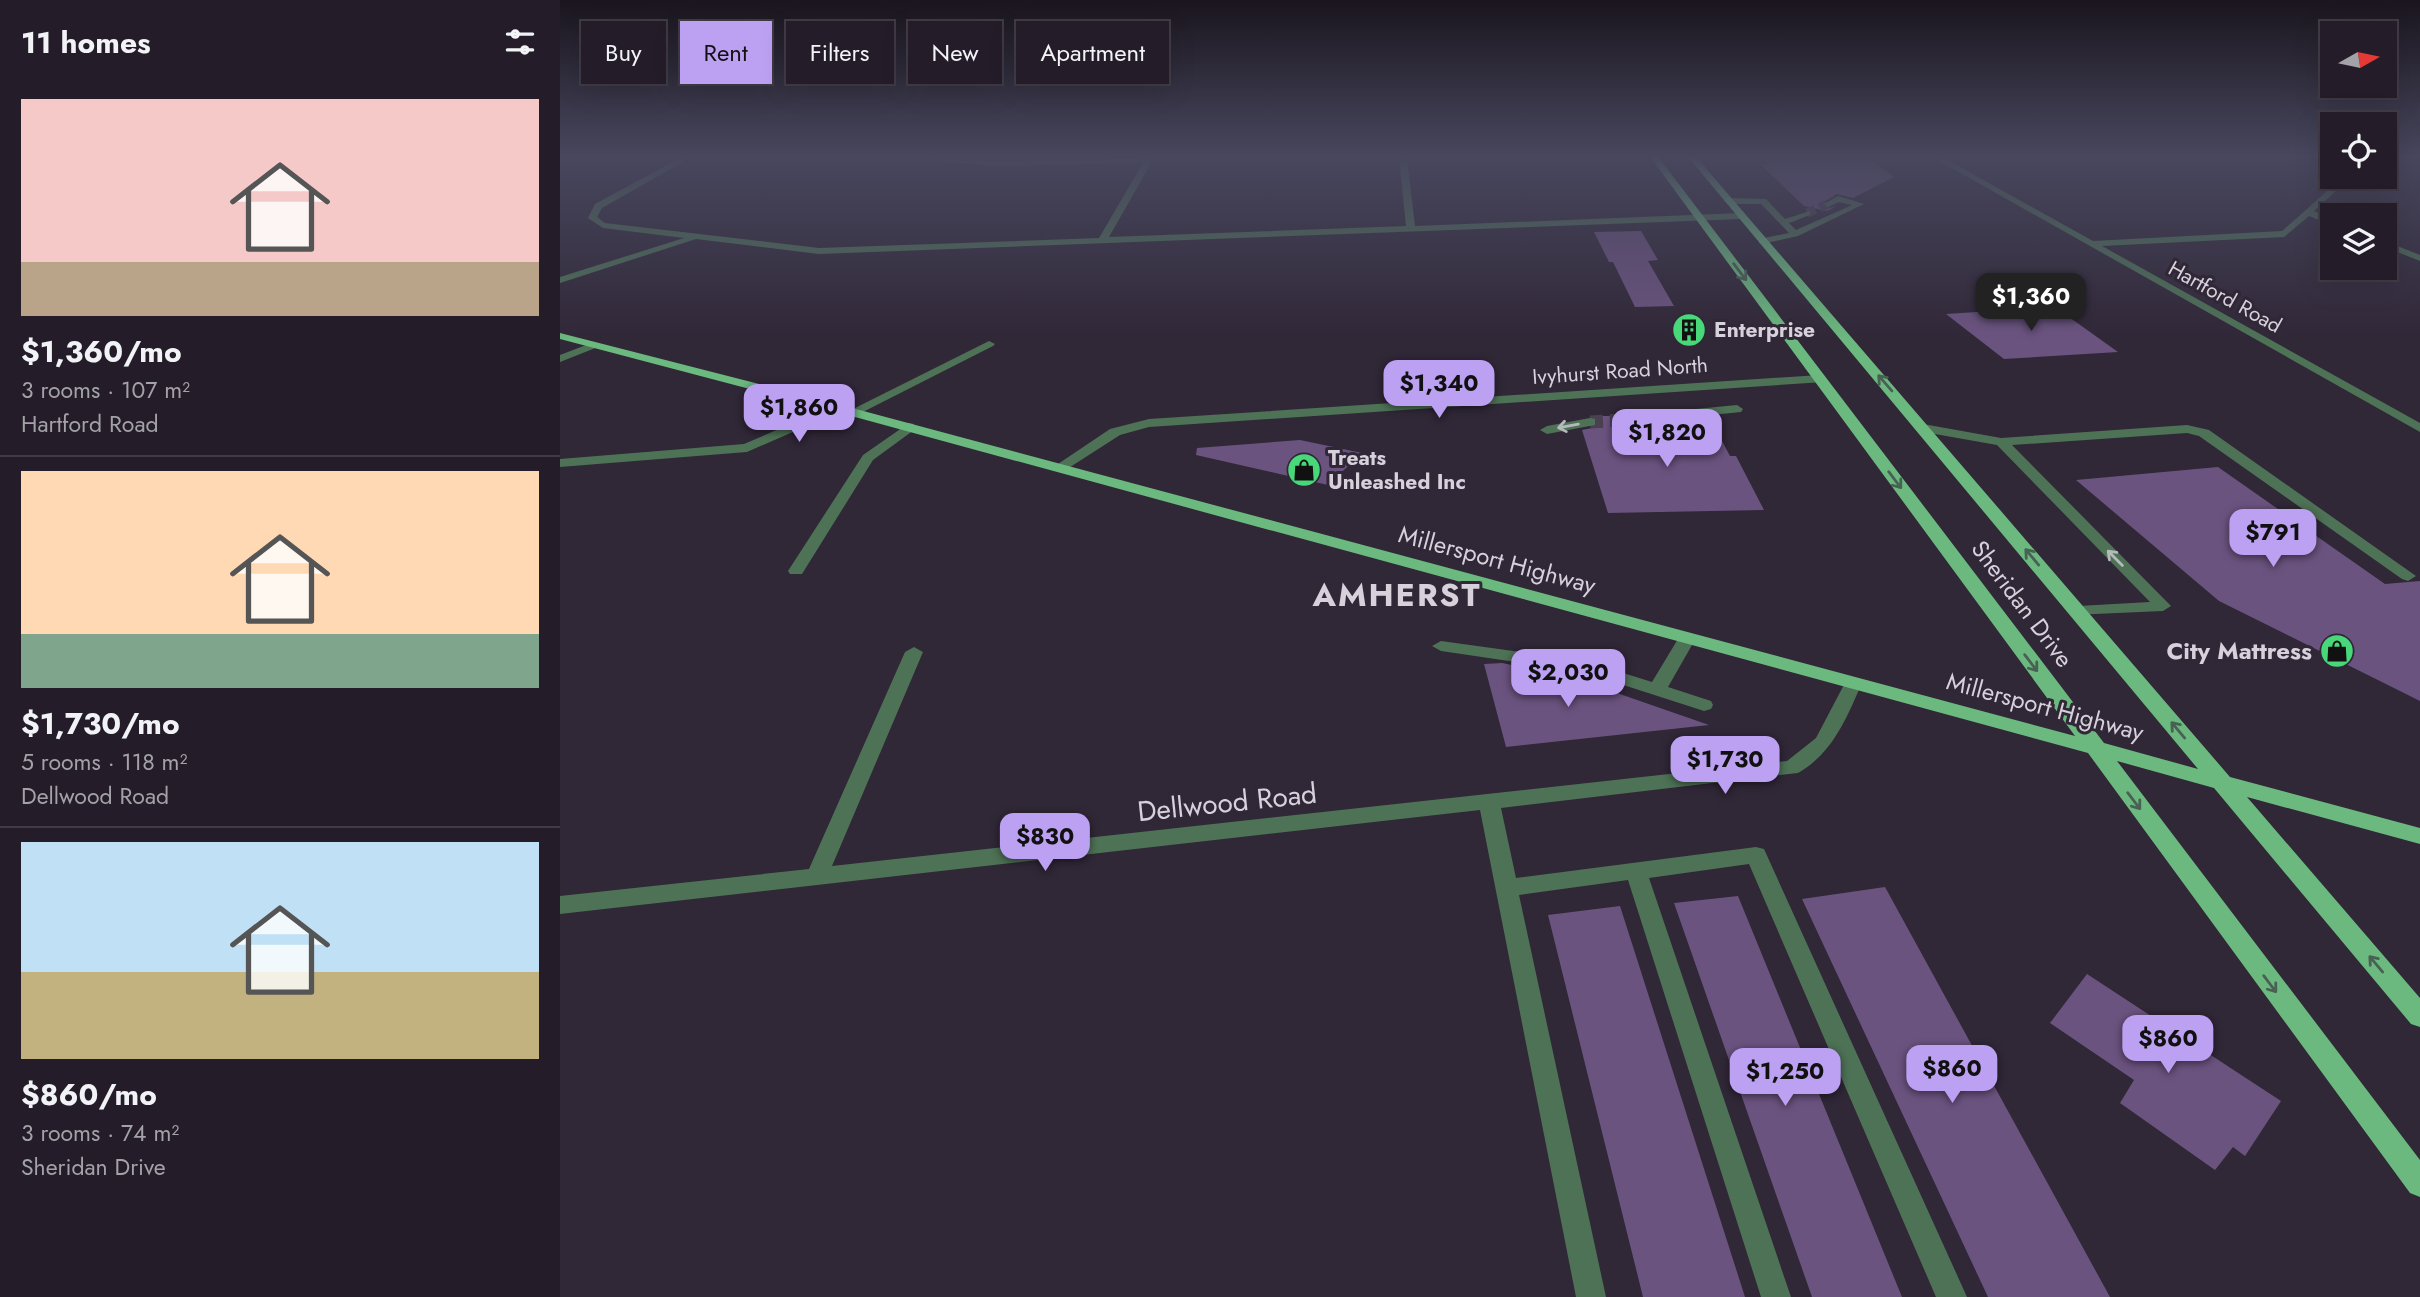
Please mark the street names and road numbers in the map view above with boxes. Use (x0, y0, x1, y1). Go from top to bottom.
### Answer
street label: Hartford Road (2163, 253, 2287, 341)
street label: Ivyhurst Road North (1531, 350, 1709, 392)
street label: Millersport Highway (1395, 516, 1600, 603)
street label: Sheridan Drive (1963, 533, 2082, 675)
street label: Millersport Highway (1943, 663, 2148, 750)
street label: Dellwood Road (1135, 773, 1319, 832)

